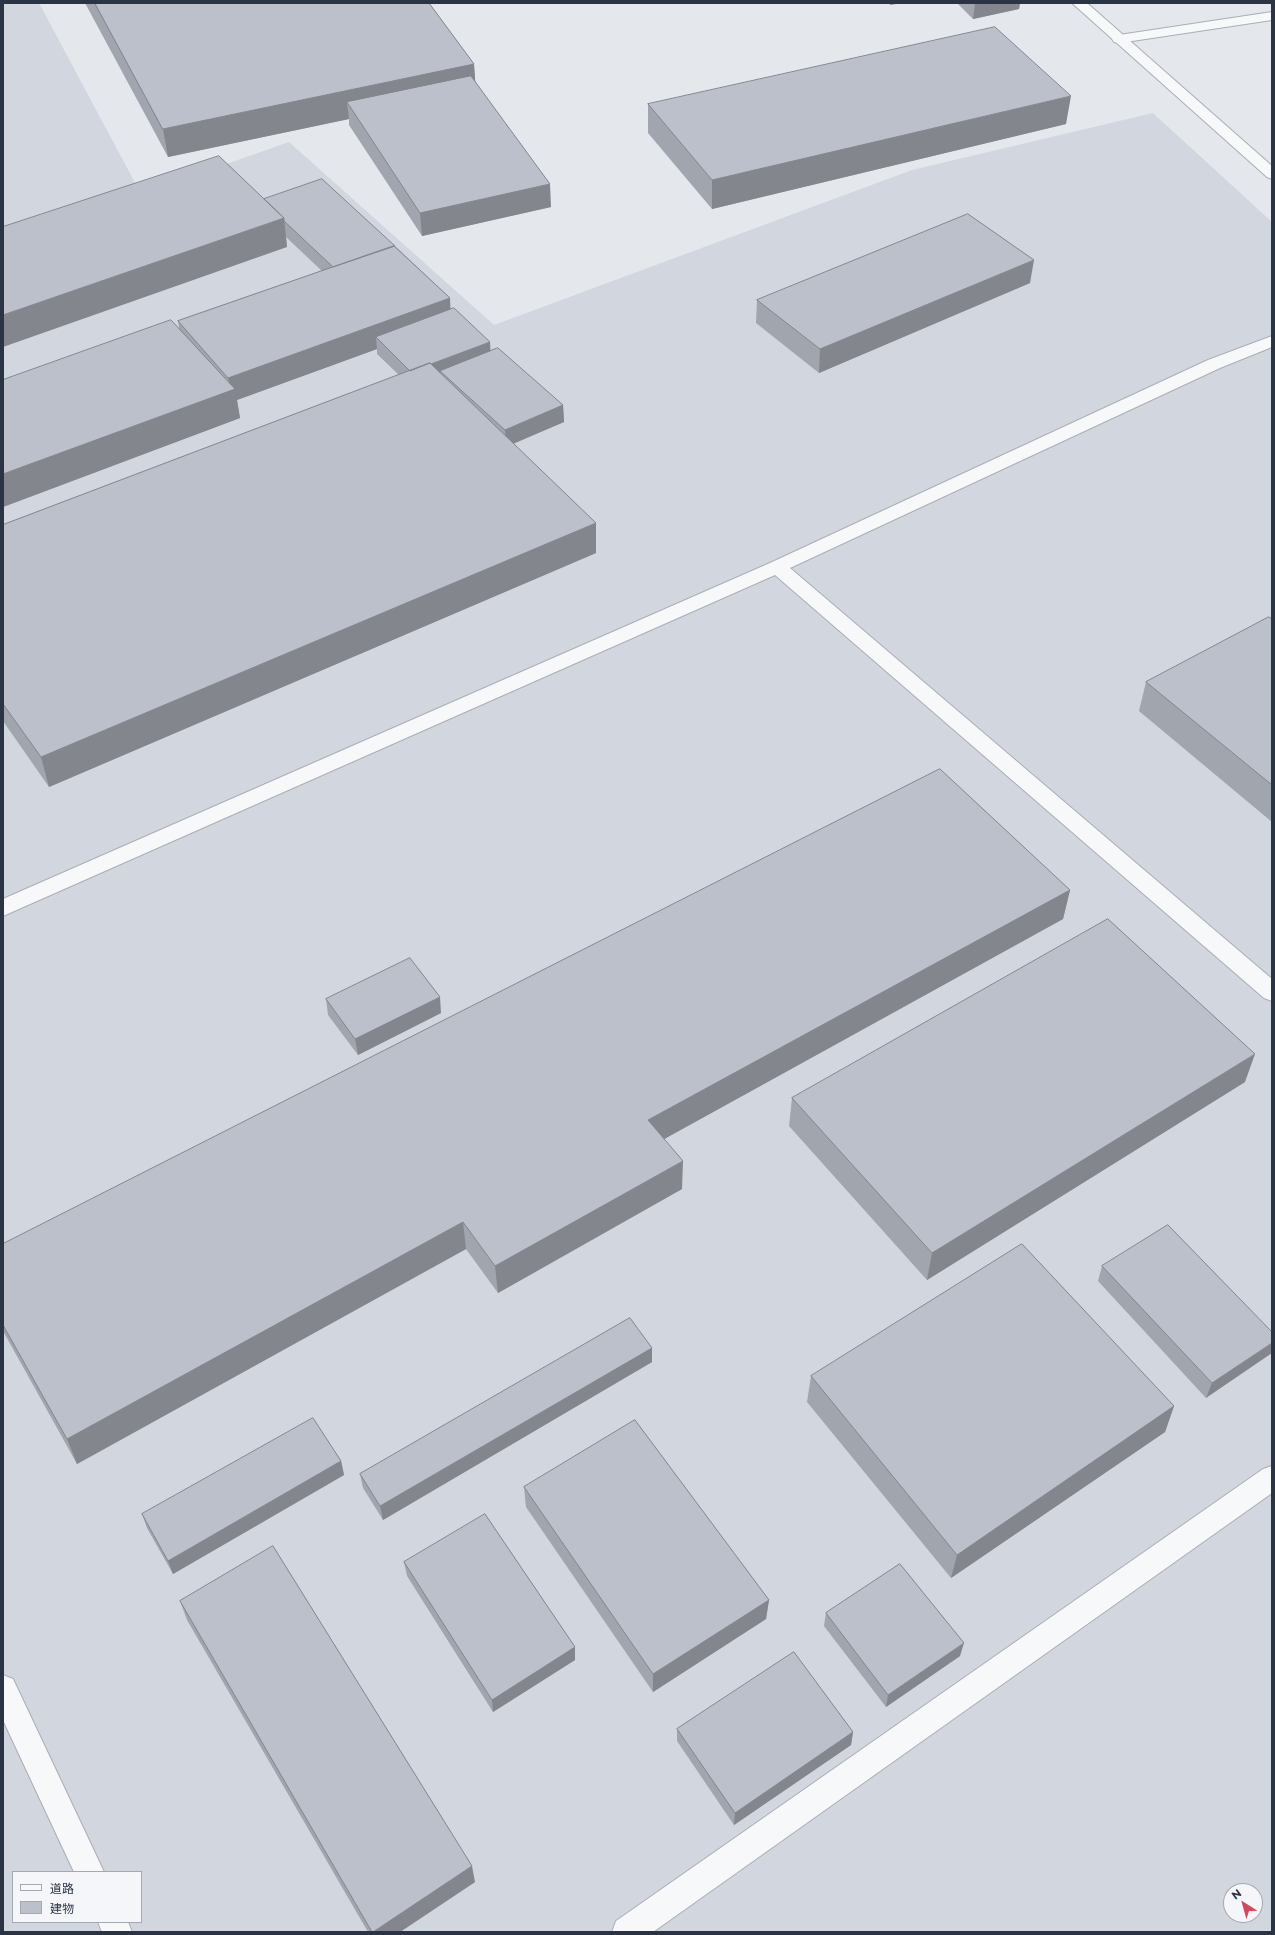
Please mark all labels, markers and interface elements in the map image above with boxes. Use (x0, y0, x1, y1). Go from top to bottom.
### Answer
legend (12, 1871, 142, 1923)
text: 道路 (50, 1881, 74, 1896)
north arrow (1223, 1883, 1263, 1923)
text: N (1229, 1886, 1244, 1902)
text: 建物 (50, 1901, 74, 1916)

